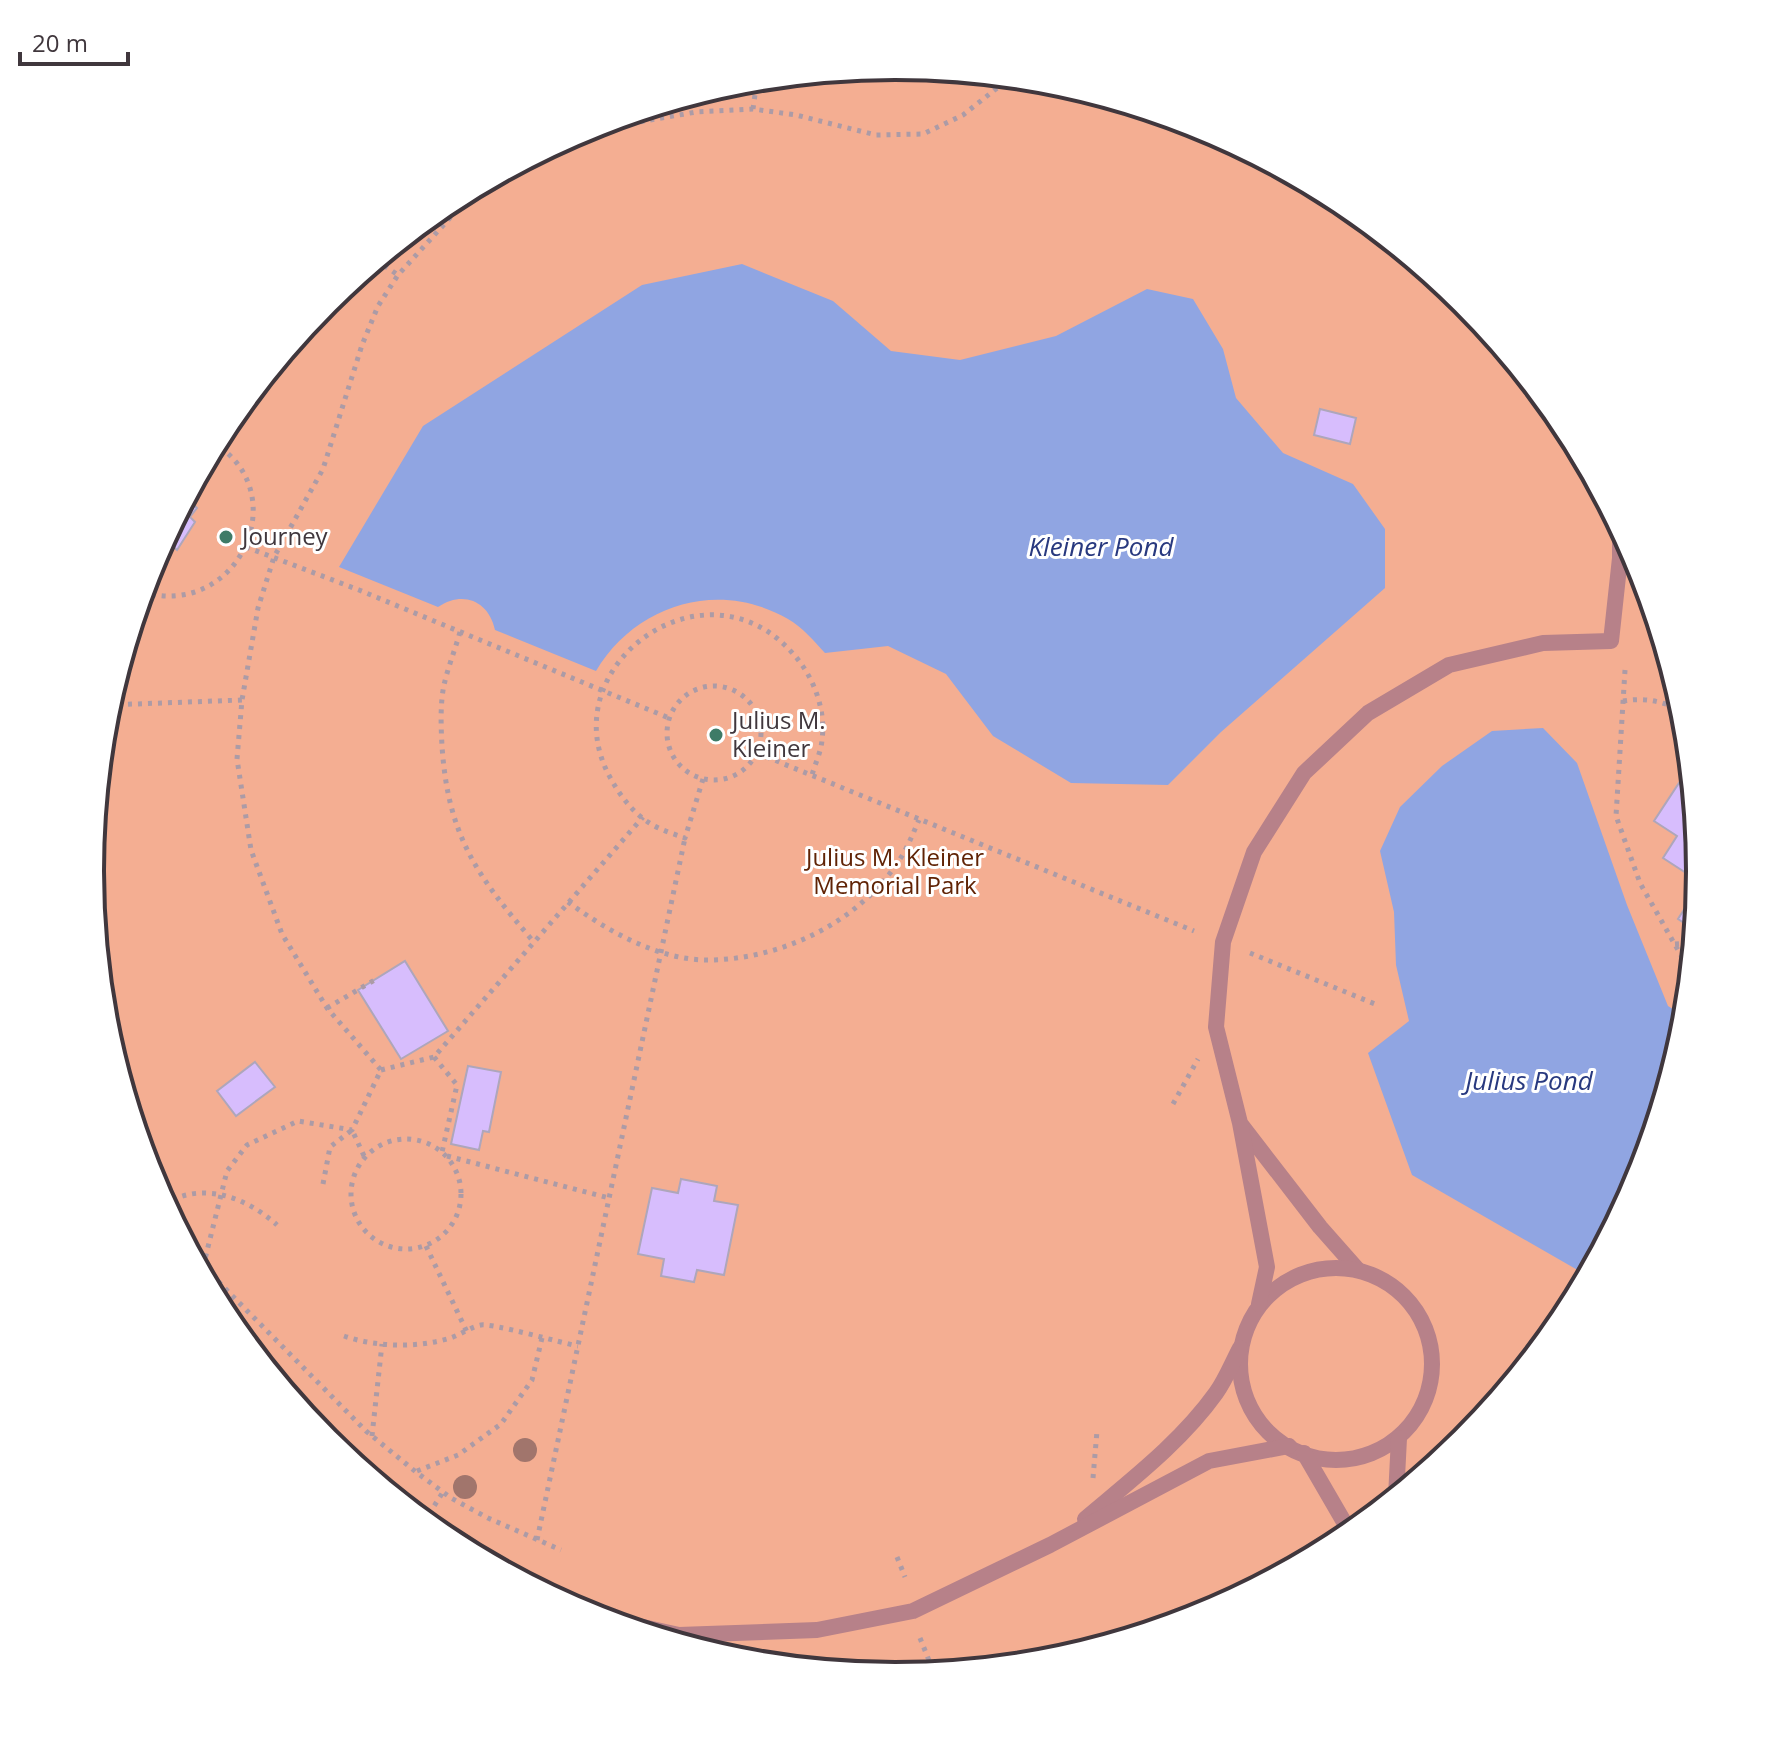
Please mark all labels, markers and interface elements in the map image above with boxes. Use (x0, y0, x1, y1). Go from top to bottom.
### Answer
scale bar (20, 16, 128, 66)
text: 20 m (32, 26, 88, 59)
place label: Journey (240, 519, 329, 552)
marker: Journey (217, 528, 235, 546)
water label: Kleiner Pond (1029, 528, 1174, 564)
place label: Julius M. Kleiner (730, 703, 826, 764)
marker: Julius M. Kleiner (707, 726, 725, 744)
park label: Julius M. Kleiner Memorial Park (804, 840, 984, 901)
water label: Julius Pond (1460, 1062, 1594, 1098)

